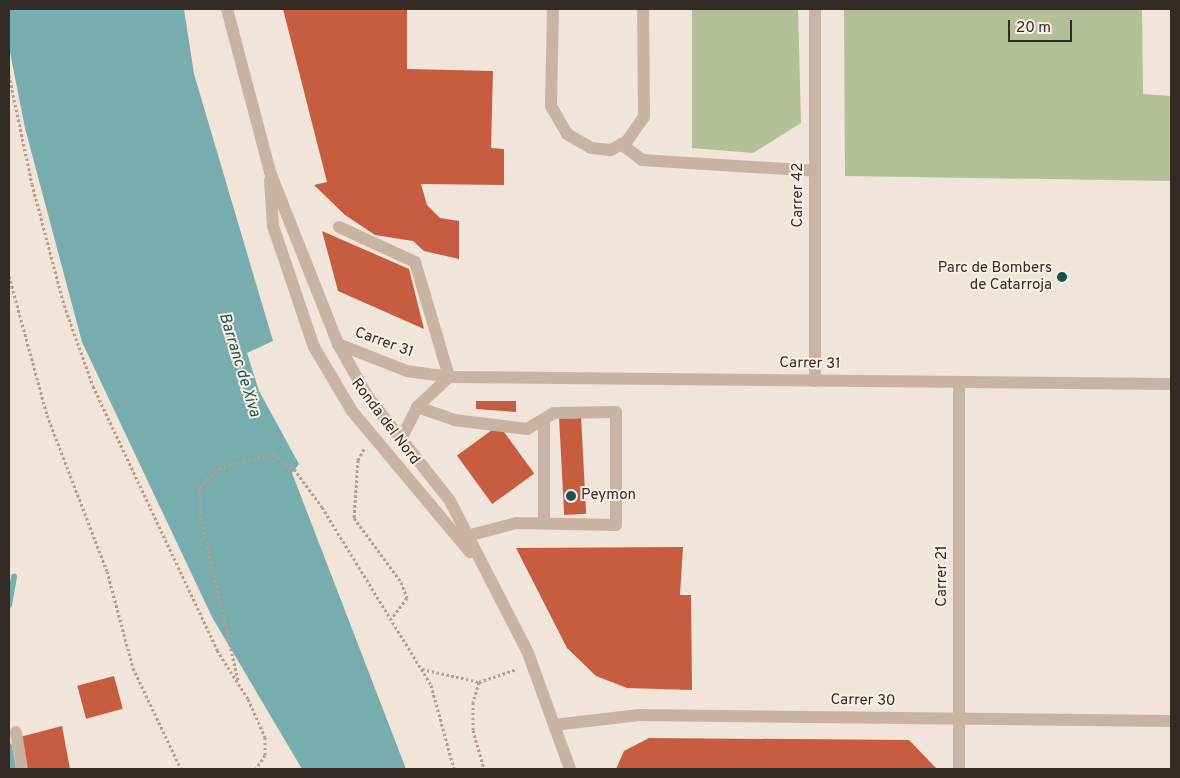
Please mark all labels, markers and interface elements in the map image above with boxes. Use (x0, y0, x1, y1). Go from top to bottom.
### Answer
scale bar (1010, 10, 1074, 42)
text: 20 m (1016, 19, 1051, 38)
street label: Carrer 42 (790, 162, 808, 228)
place label: Parc de Bombers de Catarroja (938, 259, 1052, 294)
marker: Parc de Bombers de Catarroja (1056, 271, 1068, 283)
water label: Barranc de Xiva (214, 311, 264, 419)
street label: Carrer 31 (352, 324, 416, 362)
street label: Carrer 31 (779, 354, 841, 374)
street label: Ronda del Nord (347, 375, 423, 469)
place label: Peymon (581, 487, 636, 505)
marker: Peymon (565, 490, 577, 502)
street label: Carrer 21 (934, 545, 952, 607)
street label: Carrer 30 (830, 691, 896, 711)

